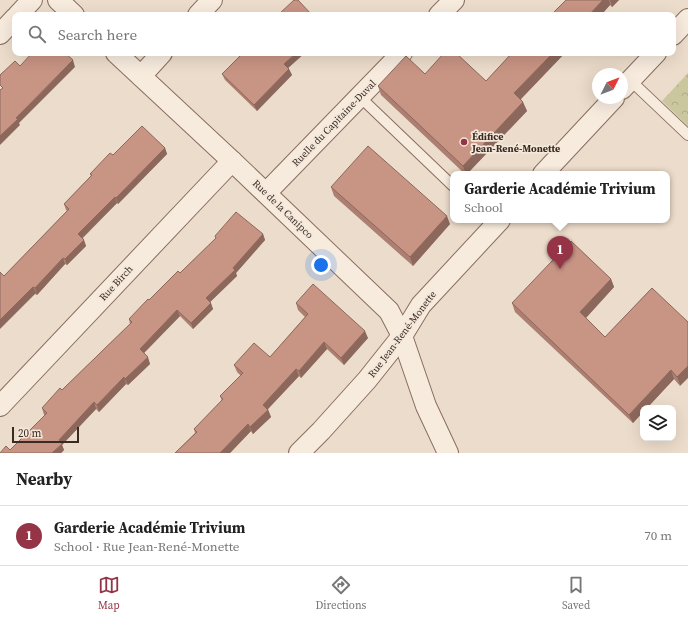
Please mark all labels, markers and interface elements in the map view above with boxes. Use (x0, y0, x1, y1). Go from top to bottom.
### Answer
search box (12, 12, 676, 56)
icon: search (26, 23, 48, 45)
text: Search here (58, 24, 137, 45)
north arrow (592, 68, 628, 104)
street label: Ruelle du Capitaine-Duval (289, 77, 379, 169)
place label: Édifice Jean-René-Monette (471, 130, 560, 155)
marker: Édifice Jean-René-Monette (459, 137, 469, 147)
popup (450, 171, 670, 223)
street label: Rue de la Canipco (250, 177, 316, 242)
text: Garderie Académie Trivium (464, 178, 656, 199)
text: School (464, 199, 503, 216)
pin: 1 (547, 236, 573, 269)
your location (311, 255, 331, 275)
street label: Rue Birch (96, 263, 136, 303)
street label: Rue Jean-René-Monette (365, 288, 439, 380)
map controls (640, 405, 676, 441)
button: layers (640, 405, 676, 441)
scale bar (12, 425, 79, 444)
text: 20 m (18, 426, 41, 441)
text: Nearby (16, 467, 72, 491)
text: Garderie Académie Trivium (54, 517, 245, 538)
text: 1 (25, 527, 33, 544)
text: 70 m (644, 527, 672, 544)
text: School · Rue Jean-René-Monette (54, 538, 240, 555)
tab: Map (98, 574, 120, 613)
tab: Directions (315, 574, 366, 613)
tab: Saved (562, 574, 590, 613)

